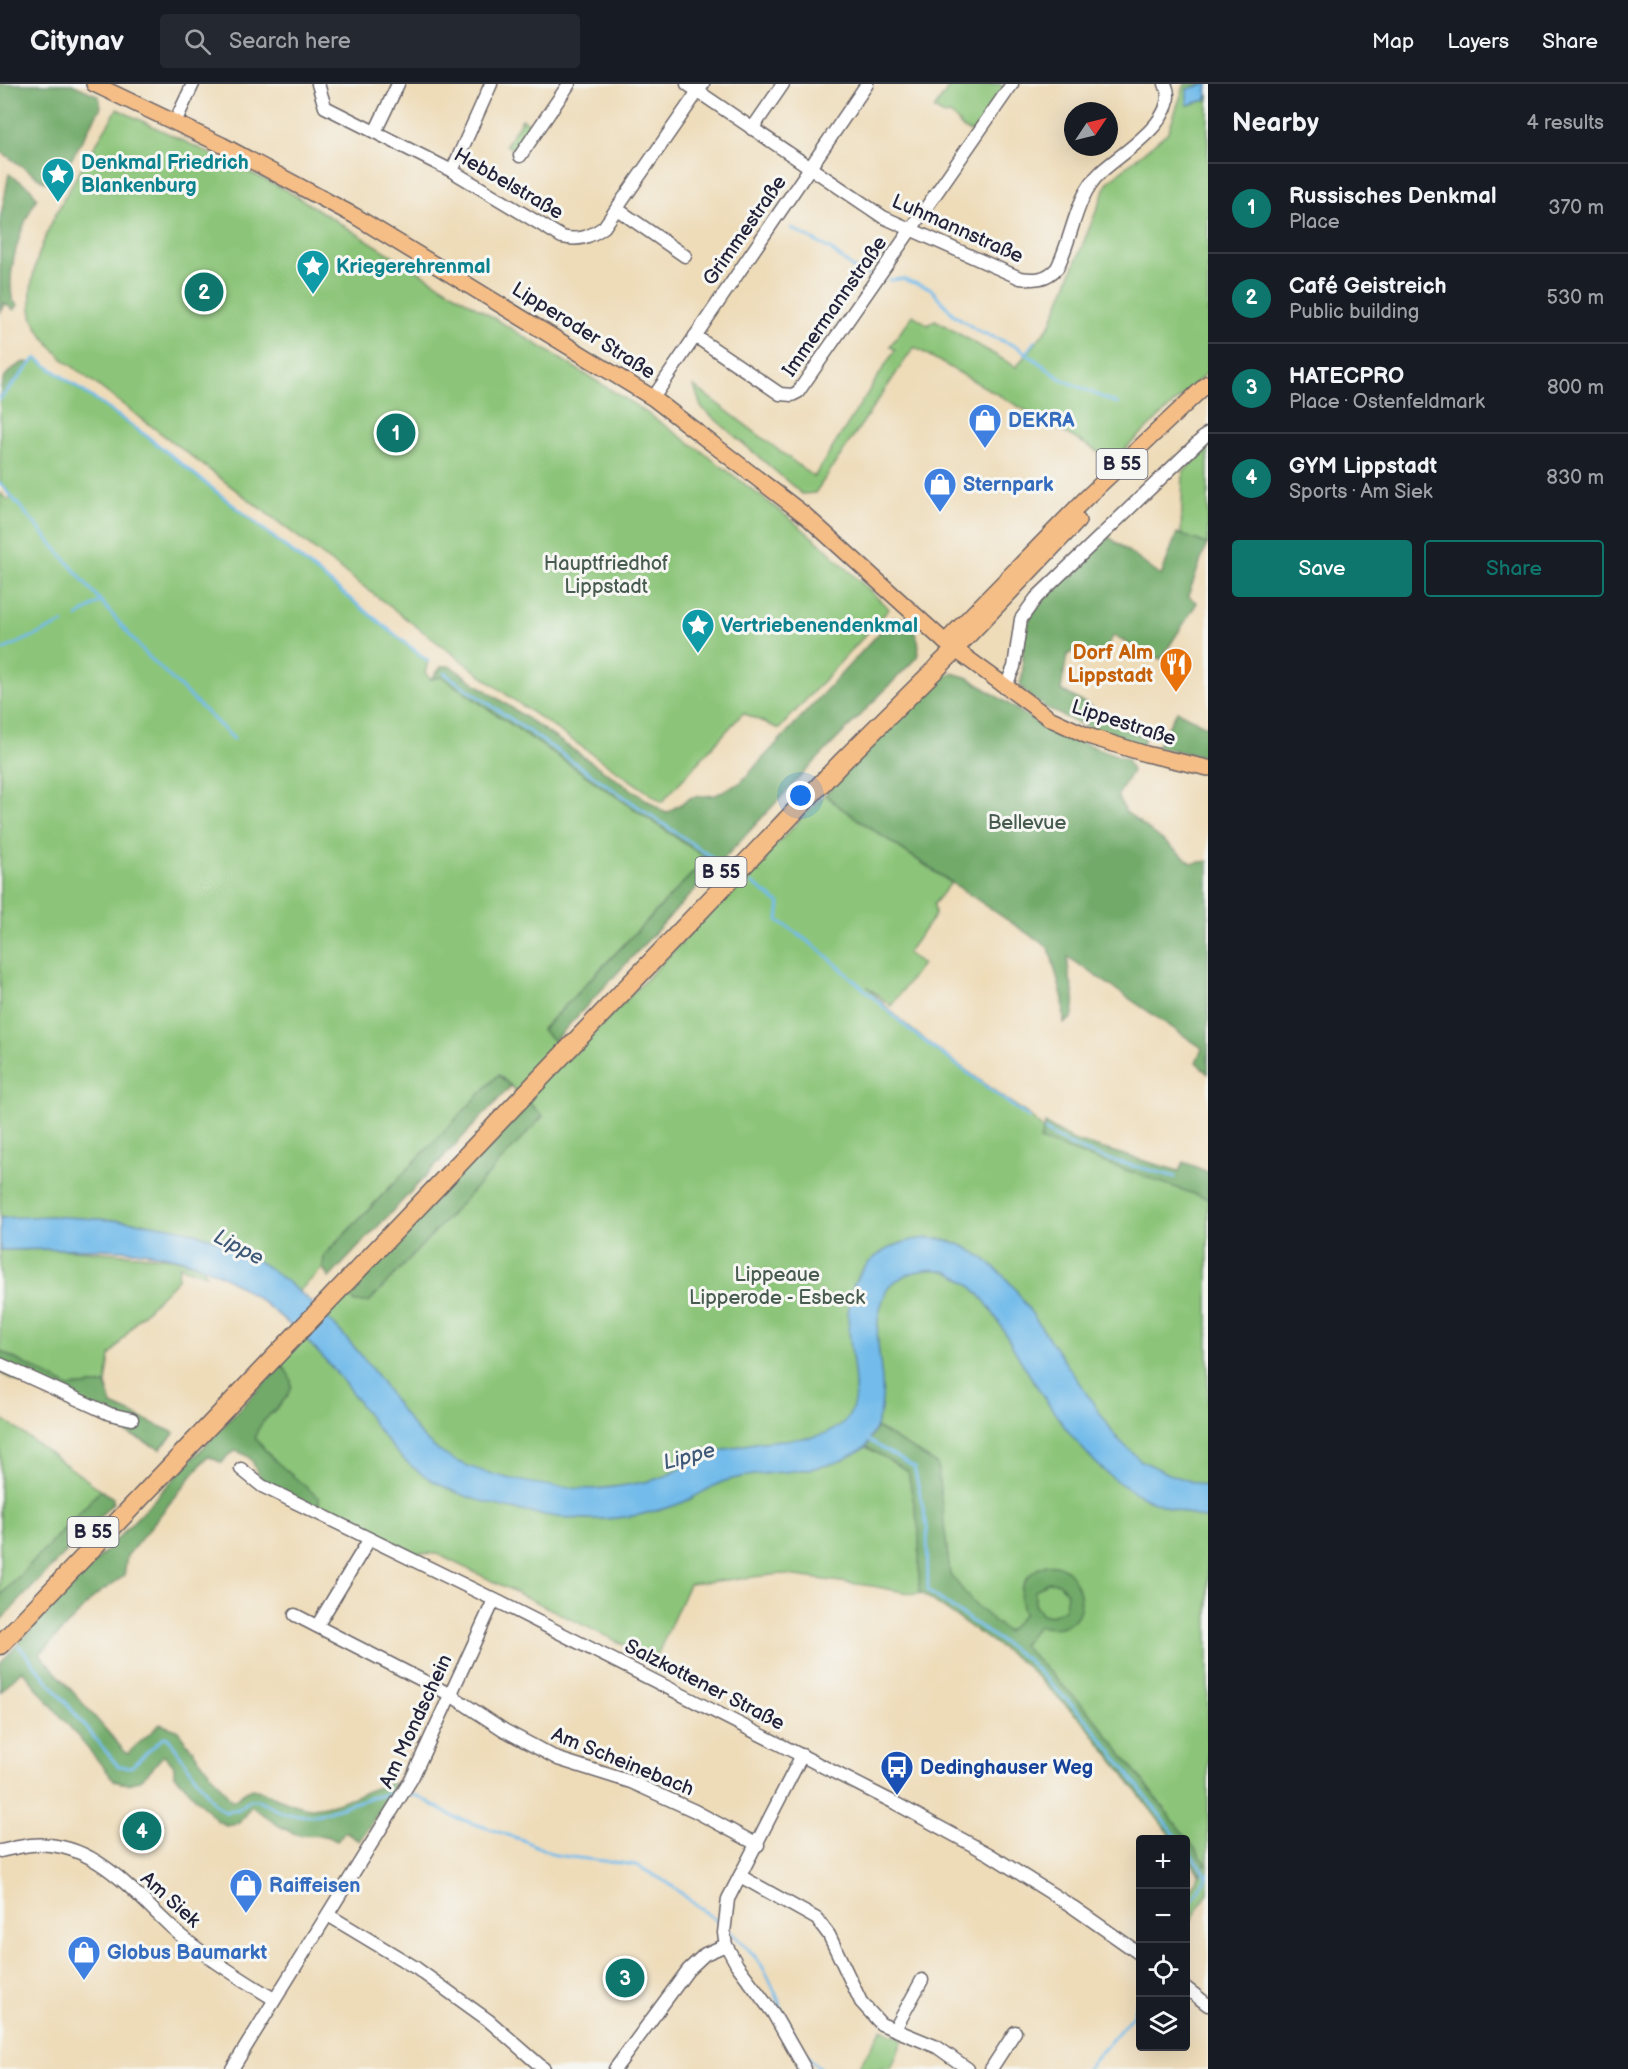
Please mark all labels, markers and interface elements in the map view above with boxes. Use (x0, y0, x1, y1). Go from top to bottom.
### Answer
search box (160, 14, 580, 68)
text: Citynav (30, 25, 124, 58)
icon: search (181, 25, 214, 58)
text: Search here (229, 28, 351, 55)
text: Map (1372, 29, 1414, 54)
text: Layers (1447, 29, 1509, 54)
text: Share (1542, 29, 1598, 54)
north arrow (1064, 102, 1118, 156)
text: Nearby (1232, 108, 1319, 139)
text: 4 results (1526, 111, 1604, 135)
street label: Hebbelstraße (449, 143, 568, 225)
place label: Denkmal Friedrich Blankenburg (81, 151, 249, 198)
place icon: Denkmal Friedrich Blankenburg (40, 156, 76, 203)
street label: Grimmestraße (698, 171, 792, 290)
text: Russisches Denkmal (1289, 183, 1496, 210)
street label: Luhmannstraße (888, 189, 1027, 269)
text: 1 (1247, 196, 1256, 220)
text: 370 m (1548, 196, 1604, 220)
text: Place (1289, 210, 1340, 234)
street label: Immermannstraße (777, 232, 892, 381)
place icon: Kriegerehrenmal (295, 248, 331, 295)
place label: Kriegerehrenmal (336, 255, 490, 279)
pin: 2 (184, 270, 224, 314)
text: Café Geistreich (1289, 273, 1447, 300)
street label: Lipperoder Straße (507, 277, 660, 385)
text: 2 (1246, 286, 1257, 310)
text: 530 m (1547, 286, 1604, 310)
text: Public building (1289, 300, 1419, 324)
text: HATECPRO (1289, 363, 1404, 390)
text: 3 (1246, 376, 1257, 400)
text: 800 m (1547, 376, 1604, 400)
text: Place · Ostenfeldmark (1289, 390, 1485, 414)
shop icon: DEKRA (967, 402, 1003, 449)
place label: DEKRA (1008, 409, 1075, 433)
pin: 1 (376, 410, 416, 456)
road number: B 55 (1096, 449, 1148, 479)
text: GYM Lippstadt (1289, 453, 1437, 480)
shop icon: Sternpark (922, 466, 958, 513)
text: 4 (1246, 466, 1257, 490)
text: 830 m (1546, 466, 1604, 490)
place label: Sternpark (963, 473, 1054, 497)
text: Sports · Am Siek (1289, 480, 1433, 504)
button: Save (1232, 540, 1412, 597)
button: Share (1424, 540, 1604, 597)
park label: Hauptfriedhof Lippstadt (544, 552, 668, 599)
place icon: Vertriebenendenkmal (680, 607, 716, 654)
place label: Vertriebenendenkmal (721, 614, 918, 638)
place label: Dorf Alm Lippstadt (1068, 641, 1153, 688)
restaurant icon: Dorf Alm Lippstadt (1158, 646, 1194, 693)
street label: Lippestraße (1068, 695, 1179, 751)
your location (786, 781, 815, 810)
park label: Bellevue (988, 811, 1066, 835)
road number: B 55 (696, 857, 746, 887)
water label: Lippe (210, 1224, 268, 1271)
park label: Lippeaue Lipperode - Esbeck (689, 1263, 865, 1310)
water label: Lippe (660, 1438, 718, 1475)
road number: B 55 (68, 1517, 118, 1547)
street label: Salzkottener Straße (621, 1634, 789, 1736)
street label: Am Mondschein (374, 1651, 457, 1792)
street label: Am Scheinebach (548, 1722, 697, 1801)
bus stop icon: Dedinghauser Weg (879, 1749, 915, 1796)
place label: Dedinghauser Weg (920, 1756, 1093, 1780)
pin: 4 (122, 1808, 162, 1854)
map controls (1136, 1835, 1190, 2051)
button: + (1136, 1835, 1190, 1889)
street label: Am Siek (135, 1867, 205, 1933)
shop icon: Raiffeisen (228, 1867, 264, 1914)
place label: Raiffeisen (269, 1874, 360, 1898)
button: − (1136, 1889, 1190, 1943)
shop icon: Globus Baumarkt (66, 1934, 102, 1981)
place label: Globus Baumarkt (107, 1941, 268, 1965)
button: locate (1136, 1943, 1190, 1997)
pin: 3 (606, 1956, 644, 2000)
button: layers (1136, 1997, 1190, 2051)

